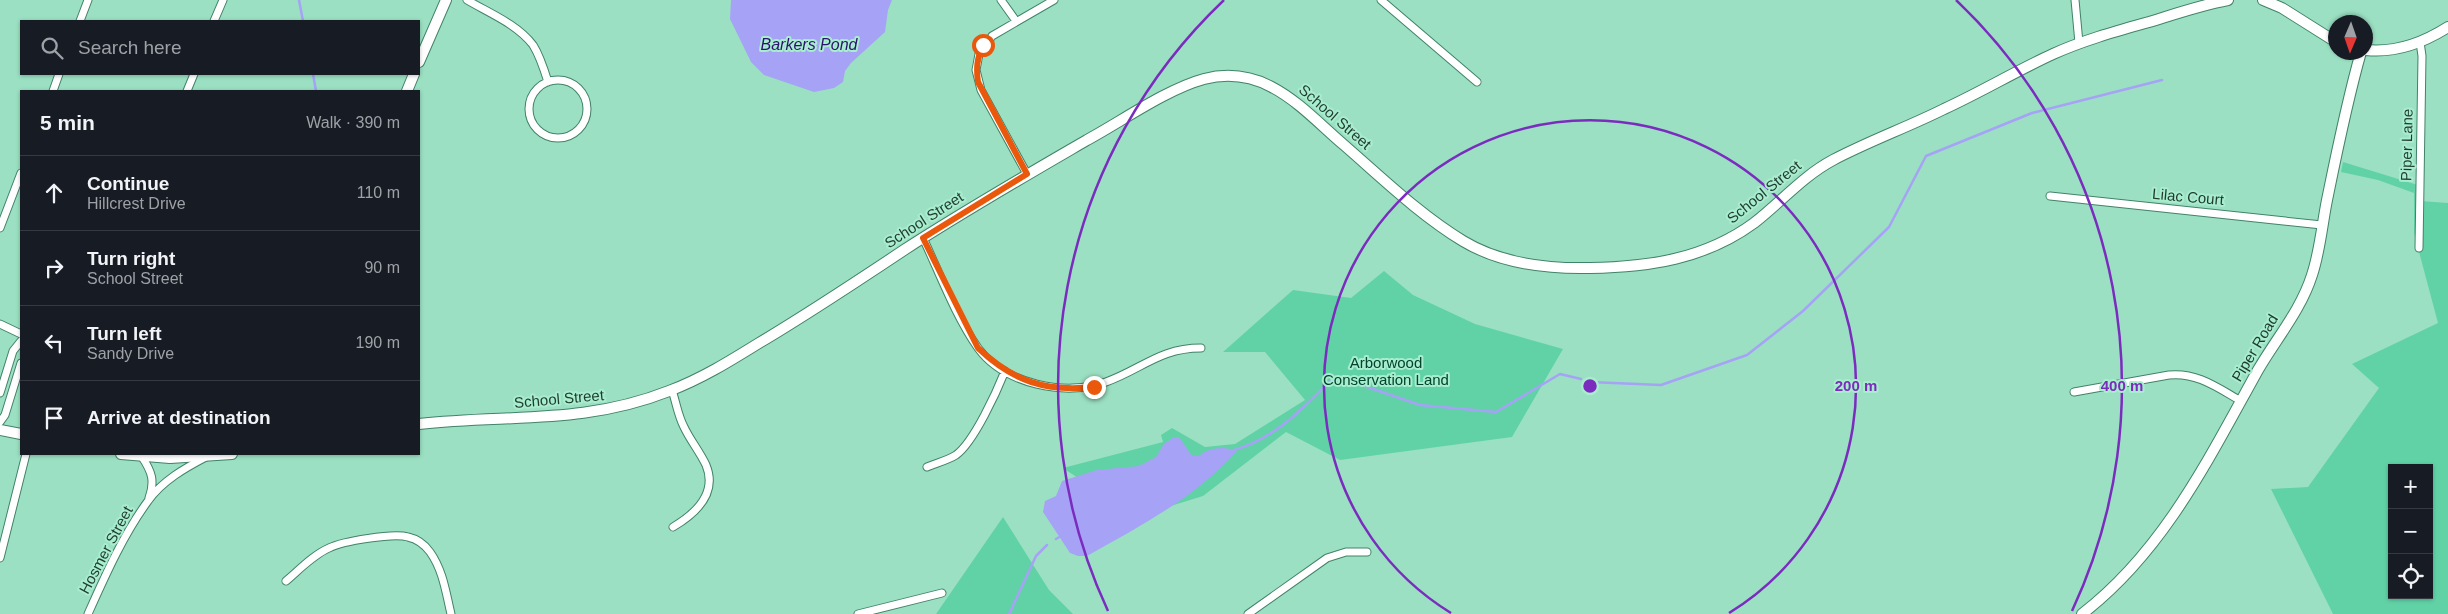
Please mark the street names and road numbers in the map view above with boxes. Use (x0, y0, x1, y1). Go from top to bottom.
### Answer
street label: School Street (1296, 81, 1376, 153)
street label: Piper Lane (2397, 109, 2416, 181)
street label: School Street (1723, 156, 1805, 227)
street label: Lilac Court (2152, 185, 2225, 208)
street label: School Street (881, 187, 967, 251)
street label: Piper Road (2228, 311, 2281, 384)
street label: School Street (513, 386, 605, 411)
street label: Hosmer Street (75, 502, 136, 596)

